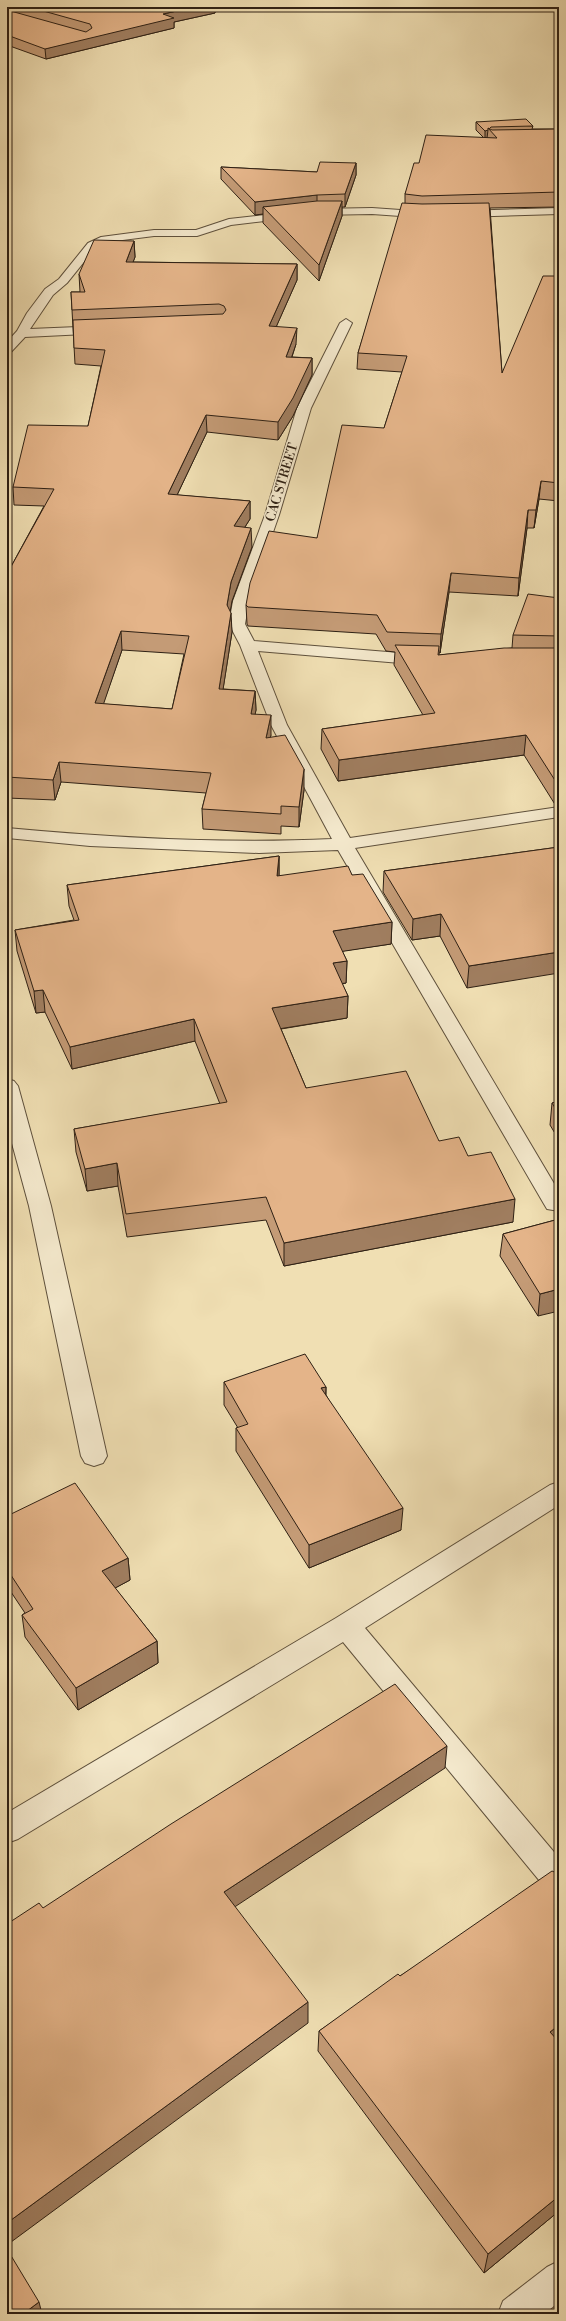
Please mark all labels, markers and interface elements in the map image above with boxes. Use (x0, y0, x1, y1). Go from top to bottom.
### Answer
street label: CAC STREET (262, 441, 302, 524)

